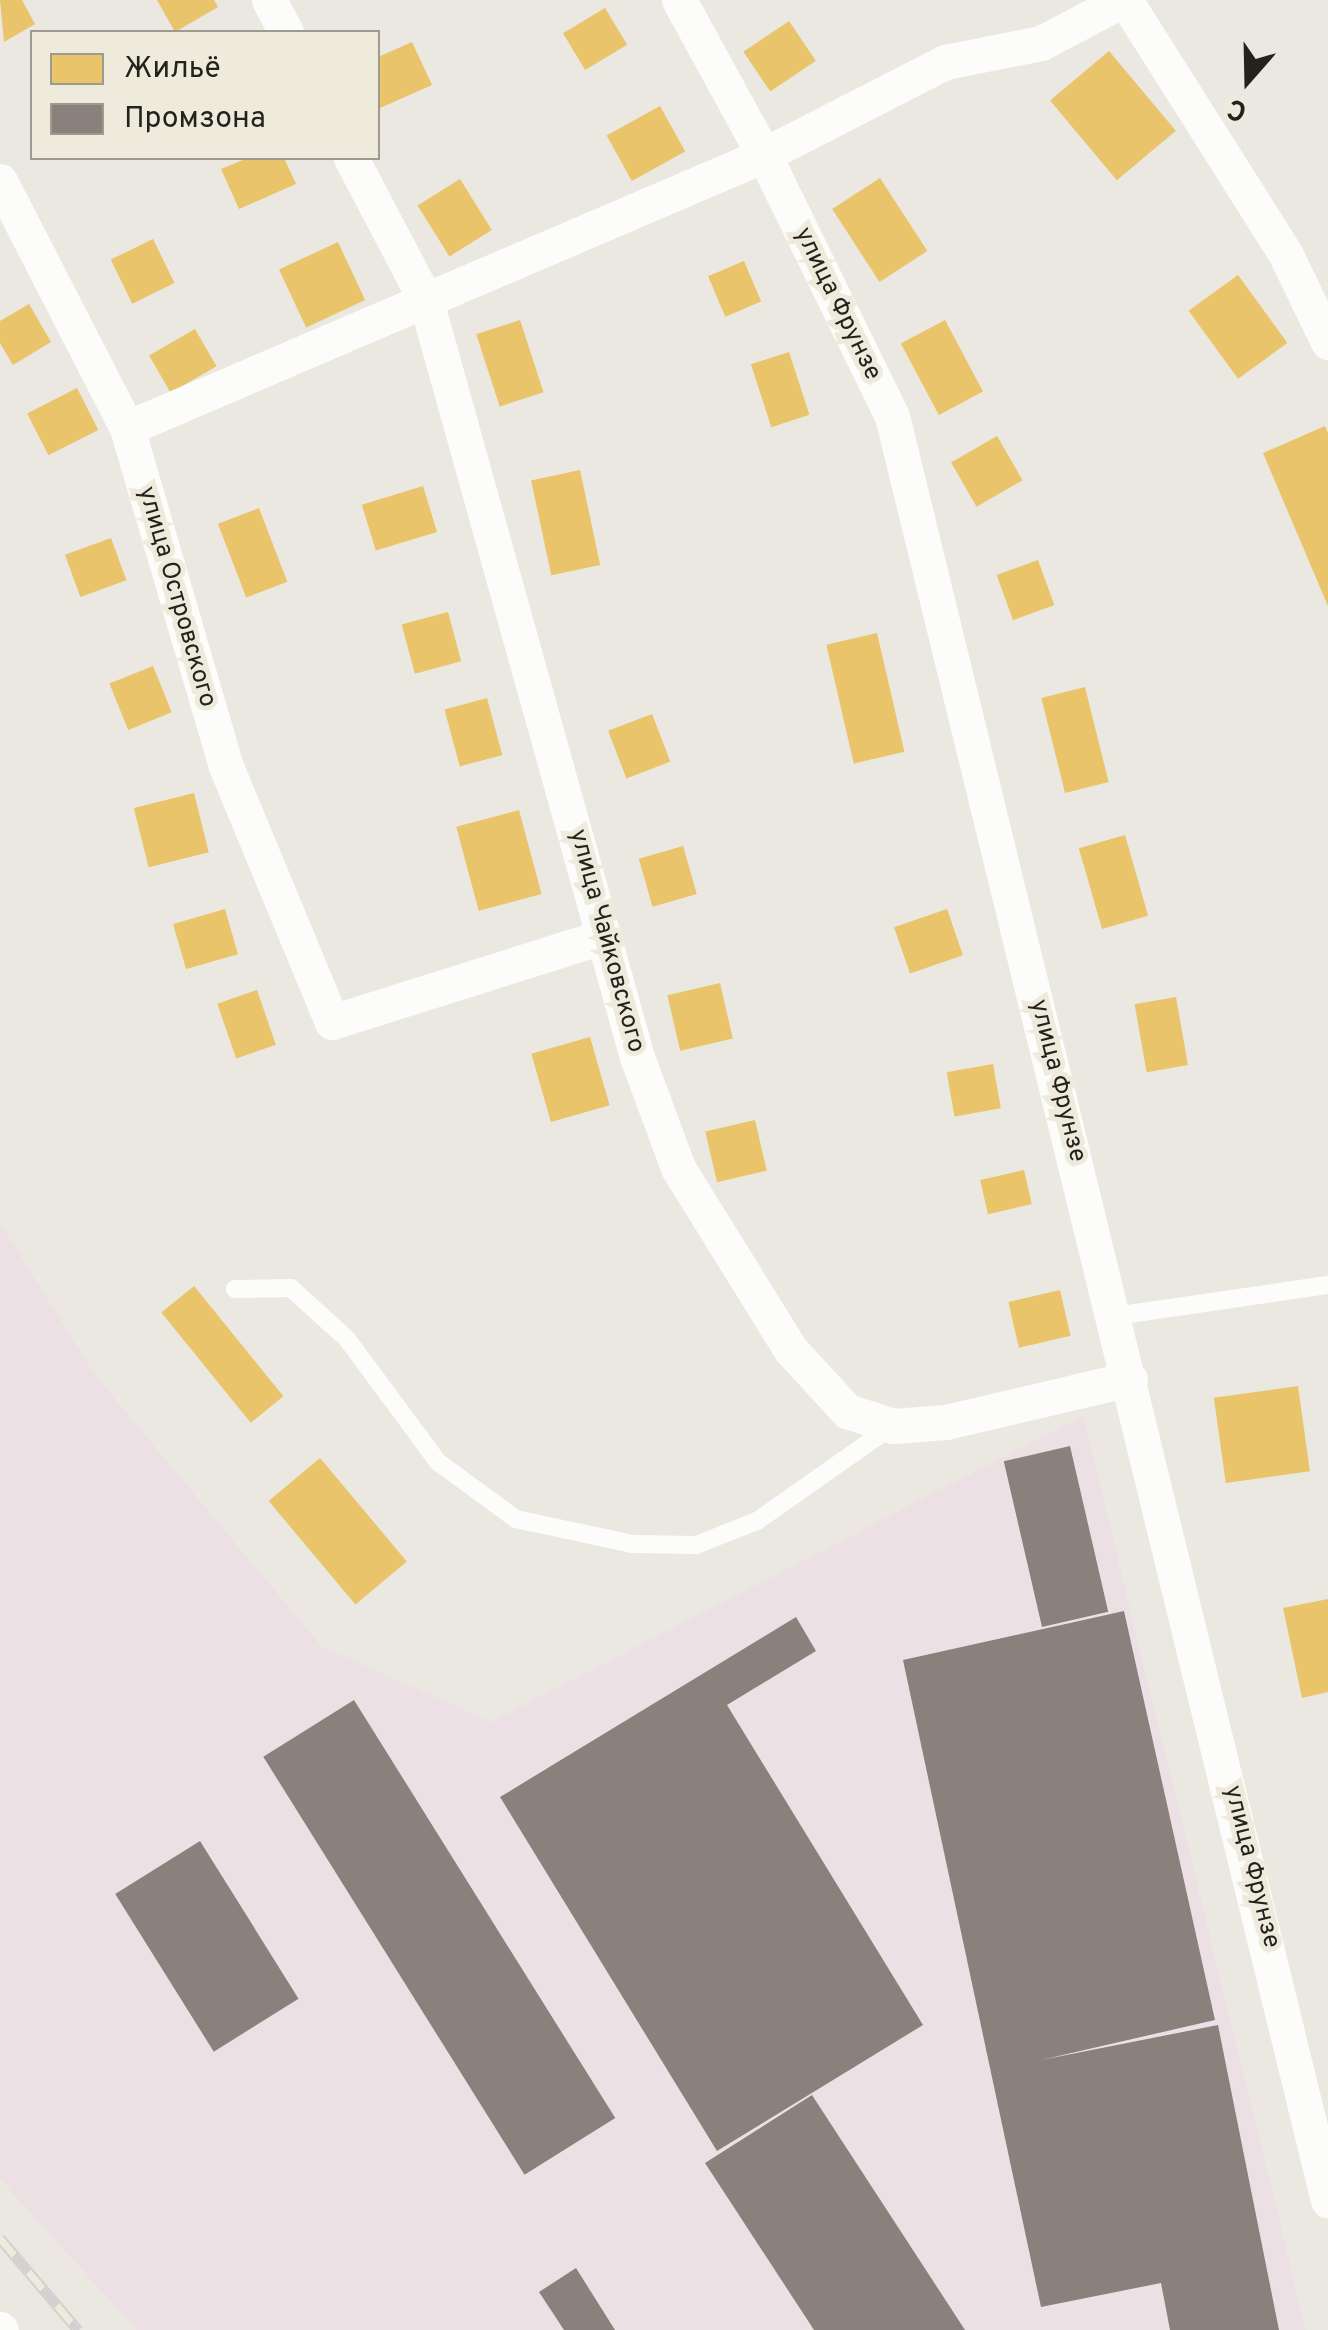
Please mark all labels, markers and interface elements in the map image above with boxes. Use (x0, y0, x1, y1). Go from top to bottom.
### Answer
legend (30, 30, 380, 160)
north arrow (1198, 30, 1298, 130)
text: Жильё (124, 51, 221, 88)
text: С (1223, 88, 1252, 128)
text: Промзона (124, 101, 266, 138)
street label: улица Фрунзе (787, 223, 887, 385)
street label: улица Островского (130, 483, 222, 711)
street label: улица Чайковского (562, 826, 650, 1056)
street label: улица Фрунзе (1022, 997, 1092, 1165)
street label: улица Фрунзе (1216, 1783, 1286, 1951)

